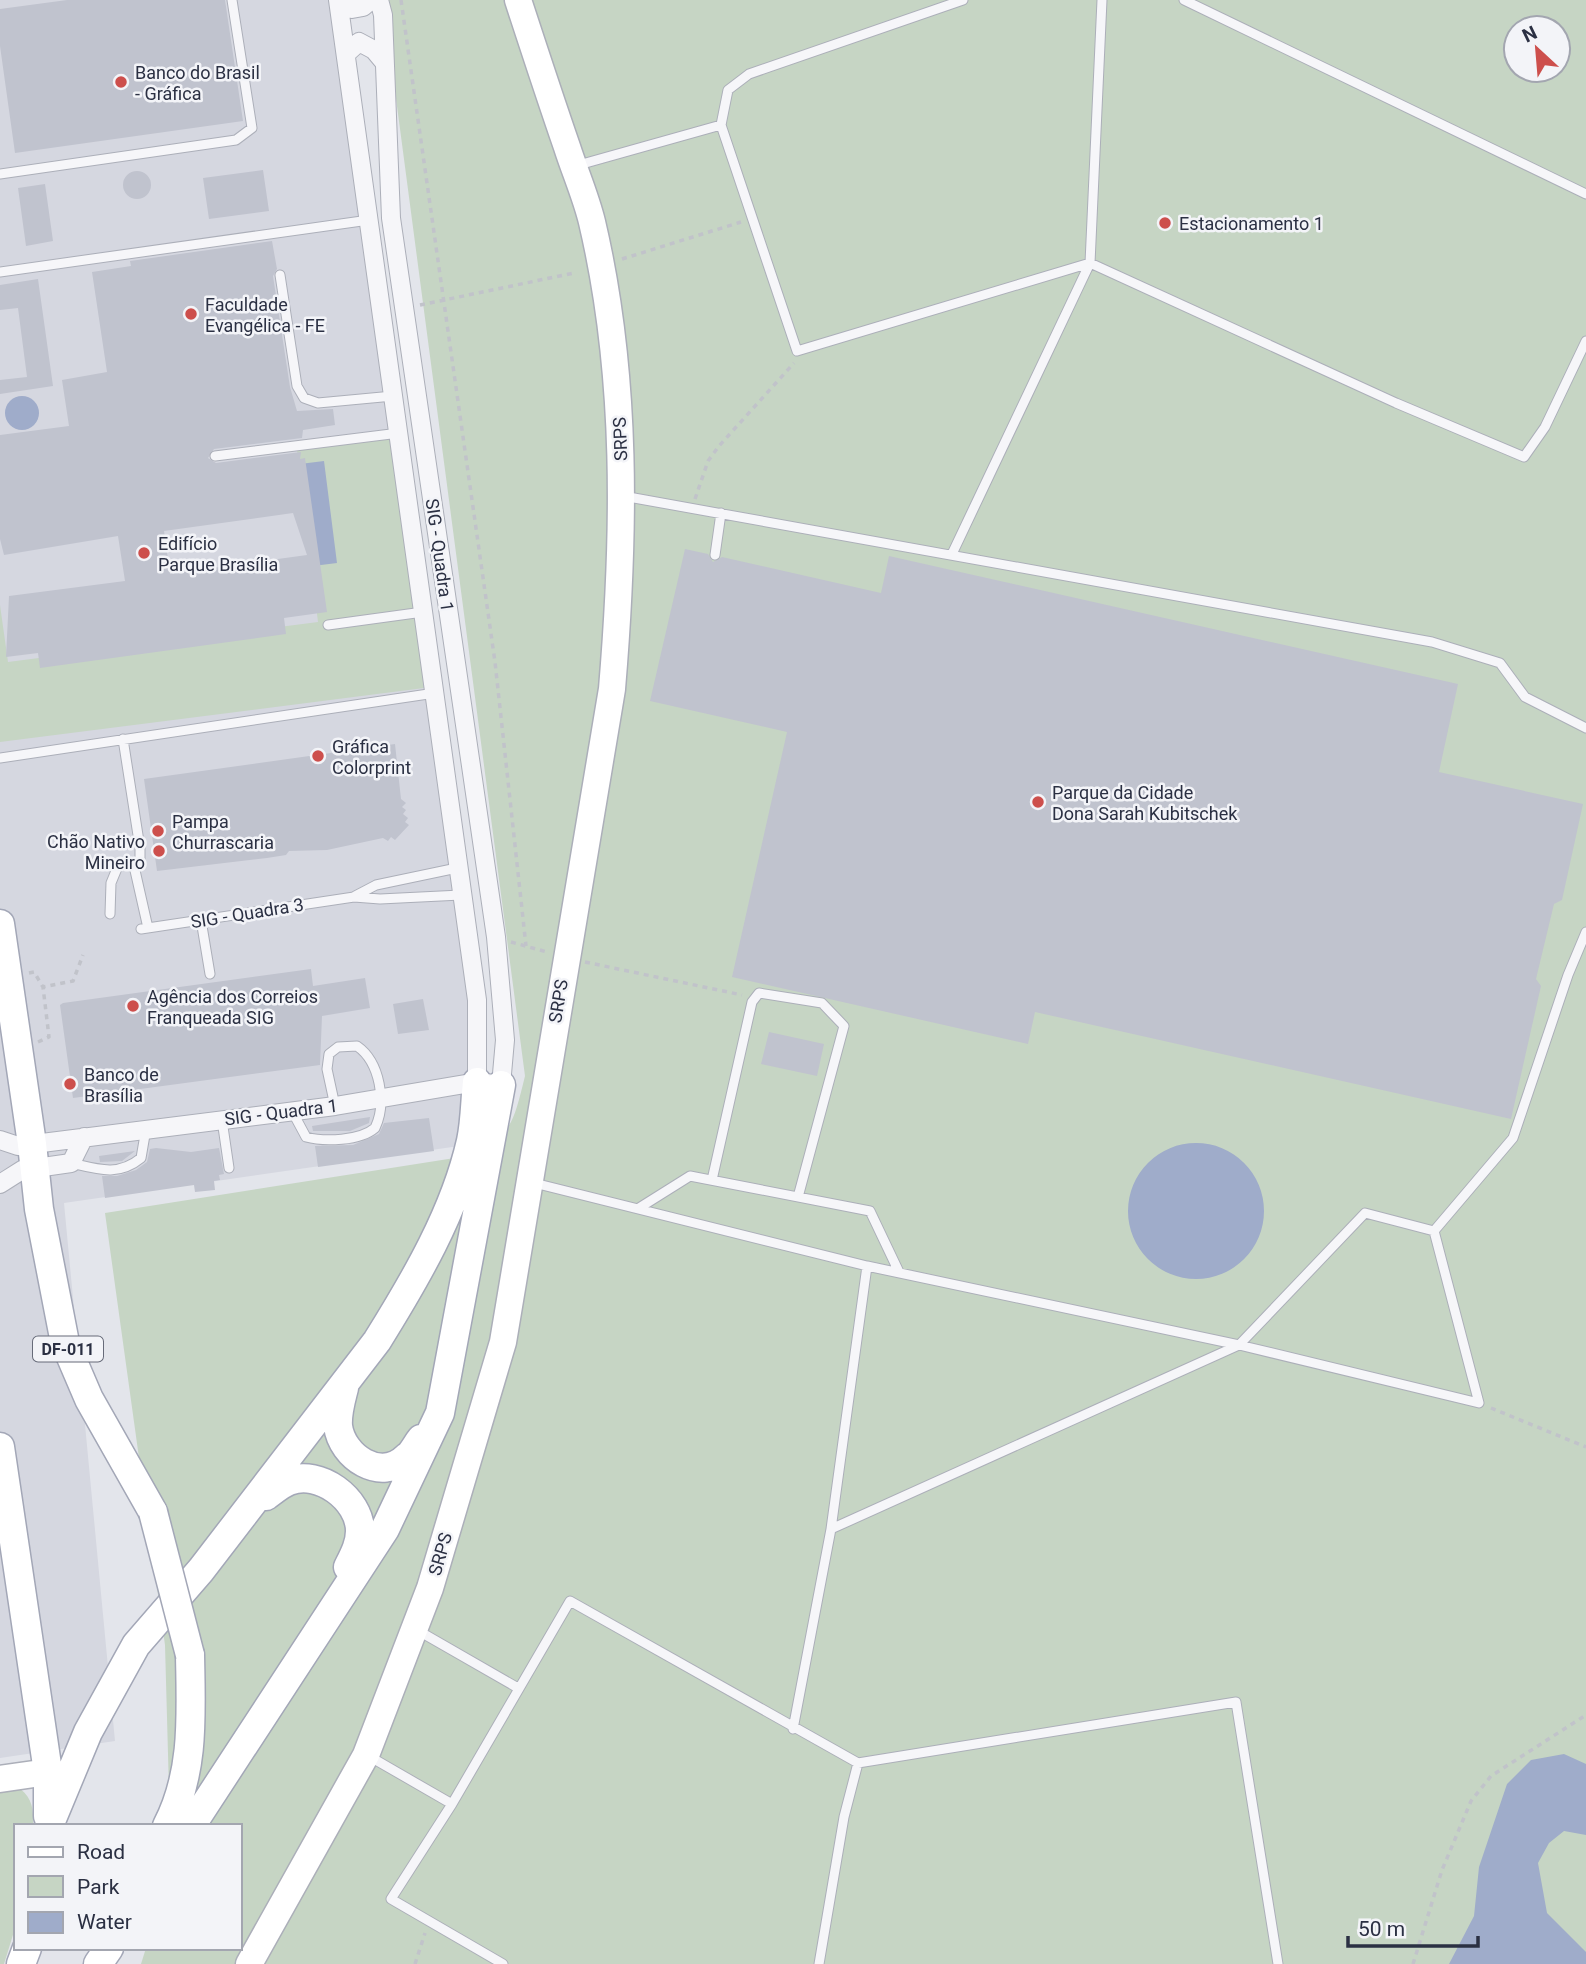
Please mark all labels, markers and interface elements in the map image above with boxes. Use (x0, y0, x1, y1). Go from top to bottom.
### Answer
north arrow (1502, 14, 1572, 84)
text: N (1519, 21, 1541, 47)
place label: Banco do Brasil - Gráfica (135, 62, 260, 104)
marker: Banco do Brasil - Gráfica (113, 74, 129, 90)
place label: Estacionamento 1 (1179, 213, 1324, 234)
marker: Estacionamento 1 (1157, 215, 1173, 231)
place label: Faculdade Evangélica - FE (205, 294, 325, 336)
marker: Faculdade Evangélica - FE (183, 306, 199, 322)
street label: SRPS (609, 416, 631, 461)
street label: SIG - Quadra 1 (422, 497, 458, 613)
place label: Edifício Parque Brasília (158, 533, 278, 575)
marker: Edifício Parque Brasília (136, 545, 152, 561)
place label: Gráfica Colorprint (332, 736, 411, 778)
marker: Gráfica Colorprint (310, 748, 326, 764)
place label: Parque da Cidade Dona Sarah Kubitschek (1052, 782, 1238, 824)
marker: Parque da Cidade Dona Sarah Kubitschek (1030, 794, 1046, 810)
place label: Pampa Churrascaria (172, 811, 274, 853)
marker: Pampa Churrascaria (150, 823, 166, 839)
place label: Chão Nativo Mineiro (47, 831, 145, 873)
marker: Chão Nativo Mineiro (151, 843, 167, 859)
street label: SIG - Quadra 3 (189, 894, 305, 932)
street label: SRPS (544, 977, 572, 1024)
place label: Agência dos Correios Franqueada SIG (147, 986, 318, 1028)
marker: Agência dos Correios Franqueada SIG (125, 998, 141, 1014)
place label: Banco de Brasília (84, 1064, 159, 1106)
marker: Banco de Brasília (62, 1076, 78, 1092)
street label: SIG - Quadra 1 (223, 1095, 339, 1129)
road number: DF-011 (33, 1336, 103, 1362)
street label: SRPS (424, 1530, 456, 1578)
legend (14, 1824, 242, 1950)
text: Road (77, 1840, 125, 1864)
text: Park (77, 1875, 120, 1899)
scale bar (1348, 1904, 1478, 1948)
text: Water (77, 1910, 132, 1934)
text: 50 m (1358, 1917, 1405, 1941)

